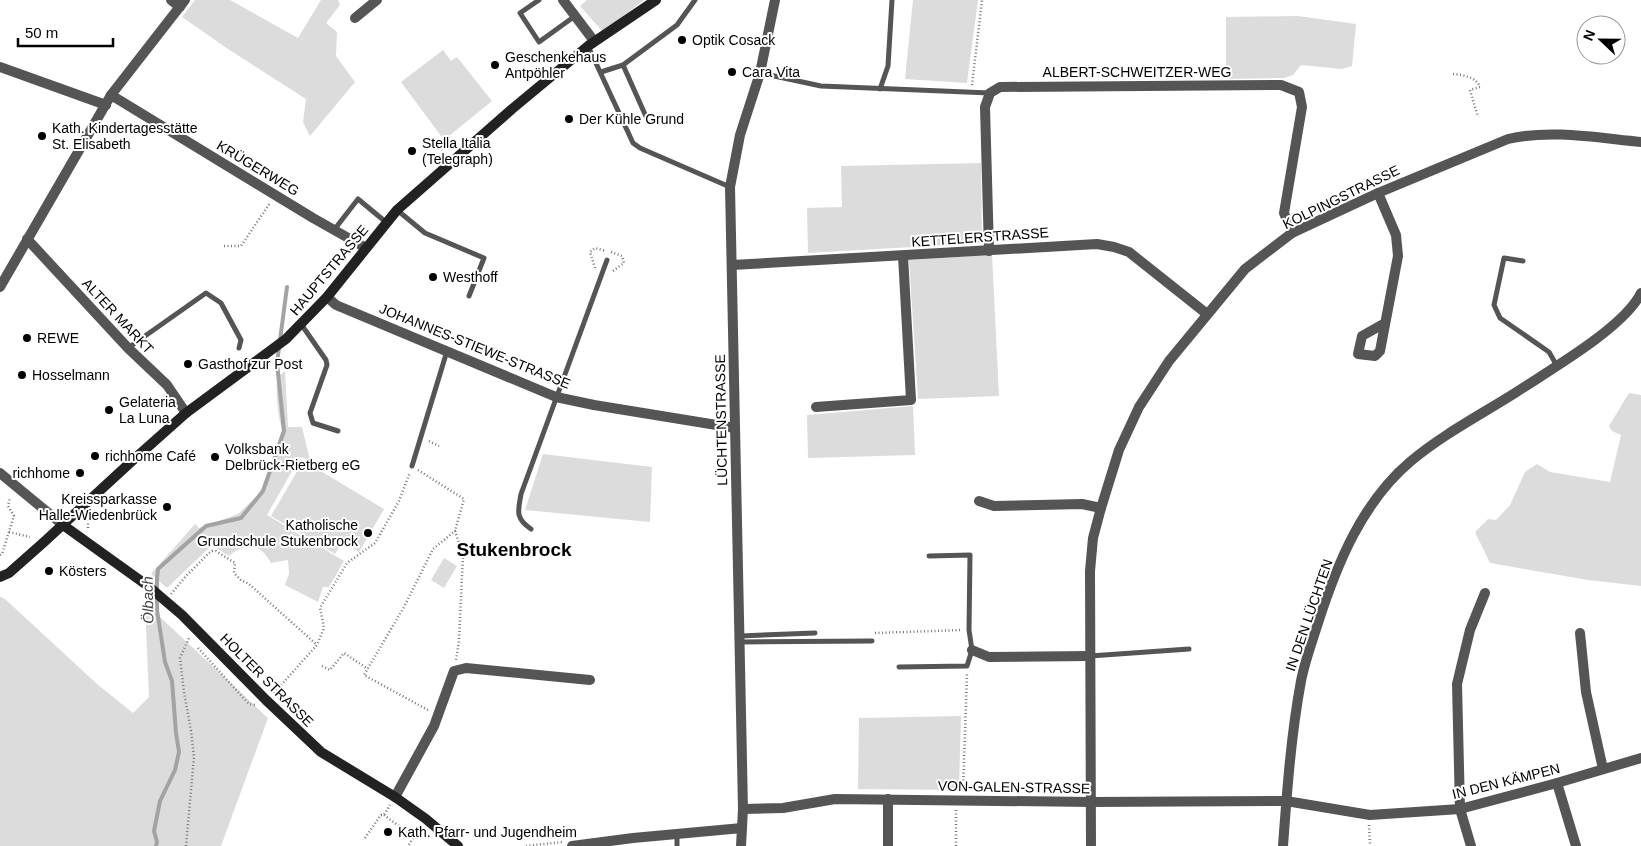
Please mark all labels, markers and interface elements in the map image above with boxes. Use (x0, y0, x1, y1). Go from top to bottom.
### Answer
scale bar (18, 15, 112, 47)
north arrow (1576, 15, 1626, 65)
text: 50 m (25, 24, 58, 41)
text: N (1580, 27, 1598, 43)
place label: Optik Cosack (692, 32, 776, 48)
marker: Optik Cosack (676, 34, 688, 46)
place label: Geschenkehaus Antpöhler (505, 49, 606, 81)
marker: Geschenkehaus Antpöhler (489, 59, 501, 71)
place label: Cara Vita (742, 64, 800, 80)
street label: ALBERT-SCHWEITZER-WEG (1043, 64, 1231, 80)
marker: Cara Vita (726, 66, 738, 78)
place label: Der Kühle Grund (579, 111, 684, 127)
marker: Der Kühle Grund (563, 113, 575, 125)
place label: Kath. Kindertagesstätte St. Elisabeth (52, 120, 198, 152)
marker: Kath. Kindertagesstätte St. Elisabeth (36, 130, 48, 142)
place label: Stella Italia (Telegraph) (422, 135, 493, 167)
street label: KRÜGERWEG (214, 136, 303, 199)
marker: Stella Italia (Telegraph) (406, 145, 418, 157)
street label: KOLPINGSTRASSE (1280, 162, 1402, 232)
street label: HAUPTSTRASSE (287, 222, 371, 318)
street label: KETTELERSTRASSE (911, 224, 1049, 250)
place label: Westhoff (443, 269, 498, 285)
marker: Westhoff (427, 271, 439, 283)
street label: ALTER MARKT (79, 275, 157, 357)
street label: JOHANNES-STIEWE-STRASSE (377, 300, 573, 392)
place label: REWE (37, 330, 79, 346)
marker: REWE (21, 332, 33, 344)
street label: LÜCHTENSTRASSE (711, 354, 730, 486)
place label: Gasthof zur Post (198, 356, 302, 372)
marker: Gasthof zur Post (182, 358, 194, 370)
place label: Hosselmann (32, 367, 110, 383)
marker: Hosselmann (16, 369, 28, 381)
place label: Gelateria La Luna (119, 394, 176, 426)
marker: Gelateria La Luna (103, 404, 115, 416)
place label: Volksbank Delbrück-Rietberg eG (225, 441, 360, 473)
place label: richhome Café (105, 448, 196, 464)
marker: richhome Café (89, 450, 101, 462)
marker: Volksbank Delbrück-Rietberg eG (209, 451, 221, 463)
place label: richhome (12, 465, 70, 481)
marker: richhome (74, 467, 86, 479)
place label: Kreissparkasse Halle-Wiedenbrück (39, 491, 158, 523)
marker: Kreissparkasse Halle-Wiedenbrück (161, 501, 173, 513)
place label: Katholische Grundschule Stukenbrock (197, 517, 359, 549)
marker: Katholische Grundschule Stukenbrock (362, 527, 374, 539)
district label: Stukenbrock (456, 539, 572, 560)
street label: IN DEN LÜCHTEN (1281, 557, 1336, 673)
place label: Kösters (59, 563, 106, 579)
marker: Kösters (43, 565, 55, 577)
water label: Ölbach (139, 576, 156, 624)
street label: HOLTER STRASSE (217, 630, 317, 730)
street label: IN DEN KÄMPEN (1450, 760, 1562, 802)
street label: VON-GALEN-STRASSE (938, 778, 1090, 796)
place label: Kath. Pfarr- und Jugendheim (398, 824, 577, 840)
marker: Kath. Pfarr- und Jugendheim (382, 826, 394, 838)

